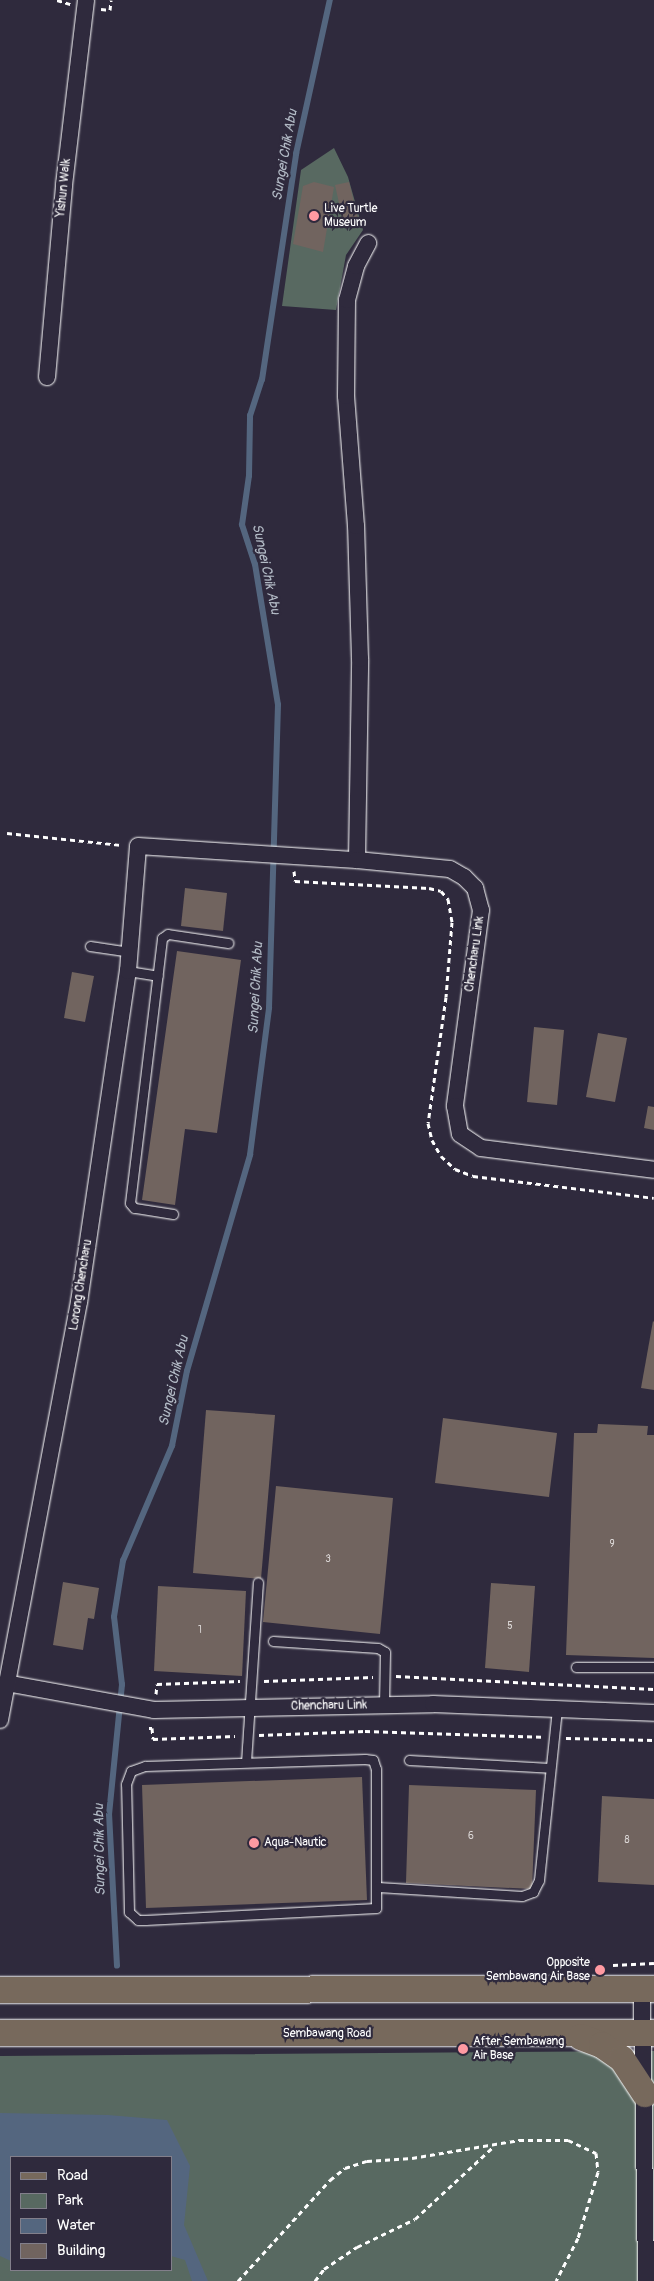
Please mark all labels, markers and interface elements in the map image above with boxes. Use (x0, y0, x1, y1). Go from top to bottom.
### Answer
water label: Sungei Chik Abu (269, 108, 301, 202)
street label: Yishun Walk (54, 158, 74, 218)
place label: Live Turtle Museum (324, 202, 377, 230)
marker: Live Turtle Museum (308, 210, 320, 222)
water label: Sungei Chik Abu (248, 522, 284, 616)
street label: Chencharu Link (463, 915, 487, 993)
water label: Sungei Chik Abu (245, 941, 267, 1035)
street label: Lorong Chencharu (67, 1238, 95, 1332)
water label: Sungei Chik Abu (155, 1334, 193, 1428)
house number: 9 (609, 1539, 615, 1551)
house number: 3 (325, 1554, 331, 1566)
house number: 5 (507, 1621, 513, 1633)
house number: 1 (198, 1625, 202, 1637)
street label: Chencharu Link (291, 1698, 367, 1714)
water label: Sungei Chik Abu (91, 1804, 109, 1896)
house number: 6 (468, 1831, 474, 1843)
house number: 8 (624, 1835, 630, 1847)
place label: Aqua-Nautic (264, 1836, 327, 1850)
marker: Aqua-Nautic (248, 1837, 260, 1849)
place label: Opposite Sembawang Air Base (486, 1956, 590, 1984)
marker: Opposite Sembawang Air Base (594, 1964, 606, 1976)
street label: Sembawang Road (283, 2027, 371, 2041)
place label: After Sembawang Air Base (473, 2035, 564, 2063)
marker: After Sembawang Air Base (457, 2043, 469, 2055)
legend (10, 2156, 172, 2271)
text: Road (57, 2166, 88, 2185)
text: Park (57, 2191, 83, 2210)
text: Water (57, 2216, 95, 2235)
text: Building (57, 2241, 105, 2260)

